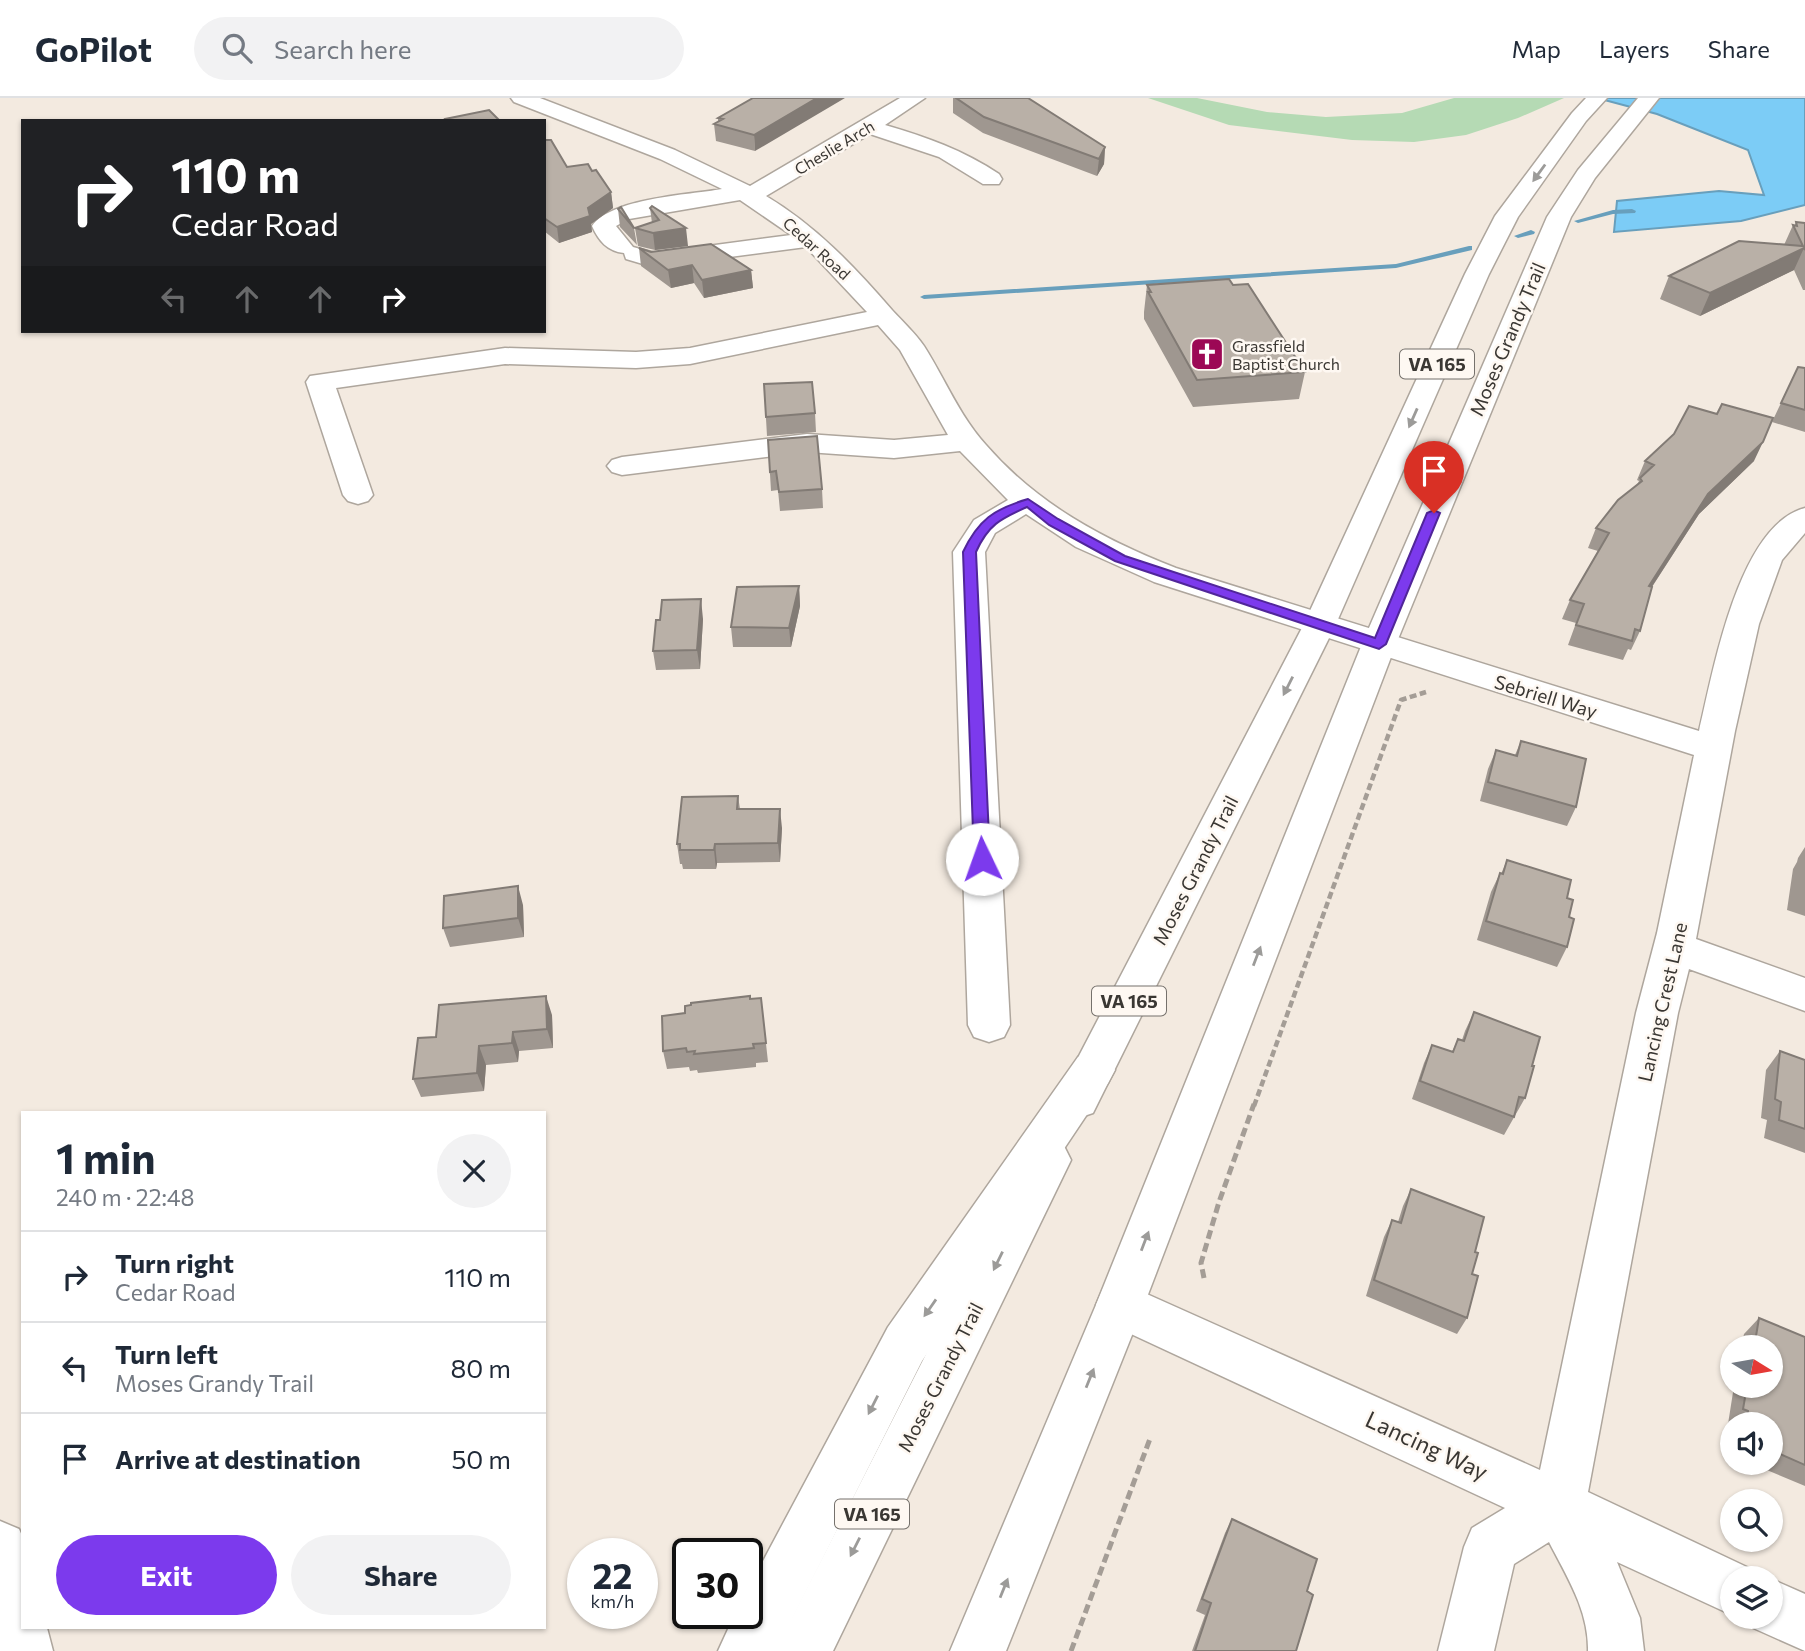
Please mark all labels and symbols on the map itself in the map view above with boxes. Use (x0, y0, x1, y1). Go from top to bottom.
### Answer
street label: Cheslie Arch (791, 116, 877, 178)
one-way arrow (1532, 164, 1546, 182)
street label: Cedar Road (779, 213, 855, 283)
street label: Moses Grandy Trail (1464, 259, 1550, 419)
church icon: Grassfield Baptist Church (1188, 335, 1226, 373)
place label: Grassfield Baptist Church (1232, 336, 1340, 373)
road number: VA 165 (1400, 350, 1474, 378)
one-way arrow (1407, 408, 1419, 428)
pin (1404, 441, 1464, 513)
street label: Sebriell Way (1492, 669, 1600, 723)
one-way arrow (1282, 676, 1294, 696)
street label: Moses Grandy Trail (1147, 791, 1243, 949)
position arrow (945, 822, 1019, 896)
street label: Lancing Crest Lane (1632, 920, 1692, 1084)
one-way arrow (1251, 945, 1262, 966)
road number: VA 165 (1092, 986, 1166, 1016)
one-way arrow (1140, 1231, 1151, 1252)
one-way arrow (992, 1251, 1003, 1271)
street label: Moses Grandy Trail (892, 1298, 988, 1456)
one-way arrow (923, 1299, 937, 1317)
north arrow (1720, 1335, 1783, 1398)
one-way arrow (1085, 1367, 1096, 1388)
one-way arrow (868, 1395, 879, 1415)
street label: Lancing Way (1361, 1404, 1493, 1486)
road number: VA 165 (835, 1499, 909, 1528)
one-way arrow (849, 1537, 860, 1557)
speed limit sign: 30 (672, 1538, 763, 1629)
one-way arrow (998, 1577, 1009, 1598)

